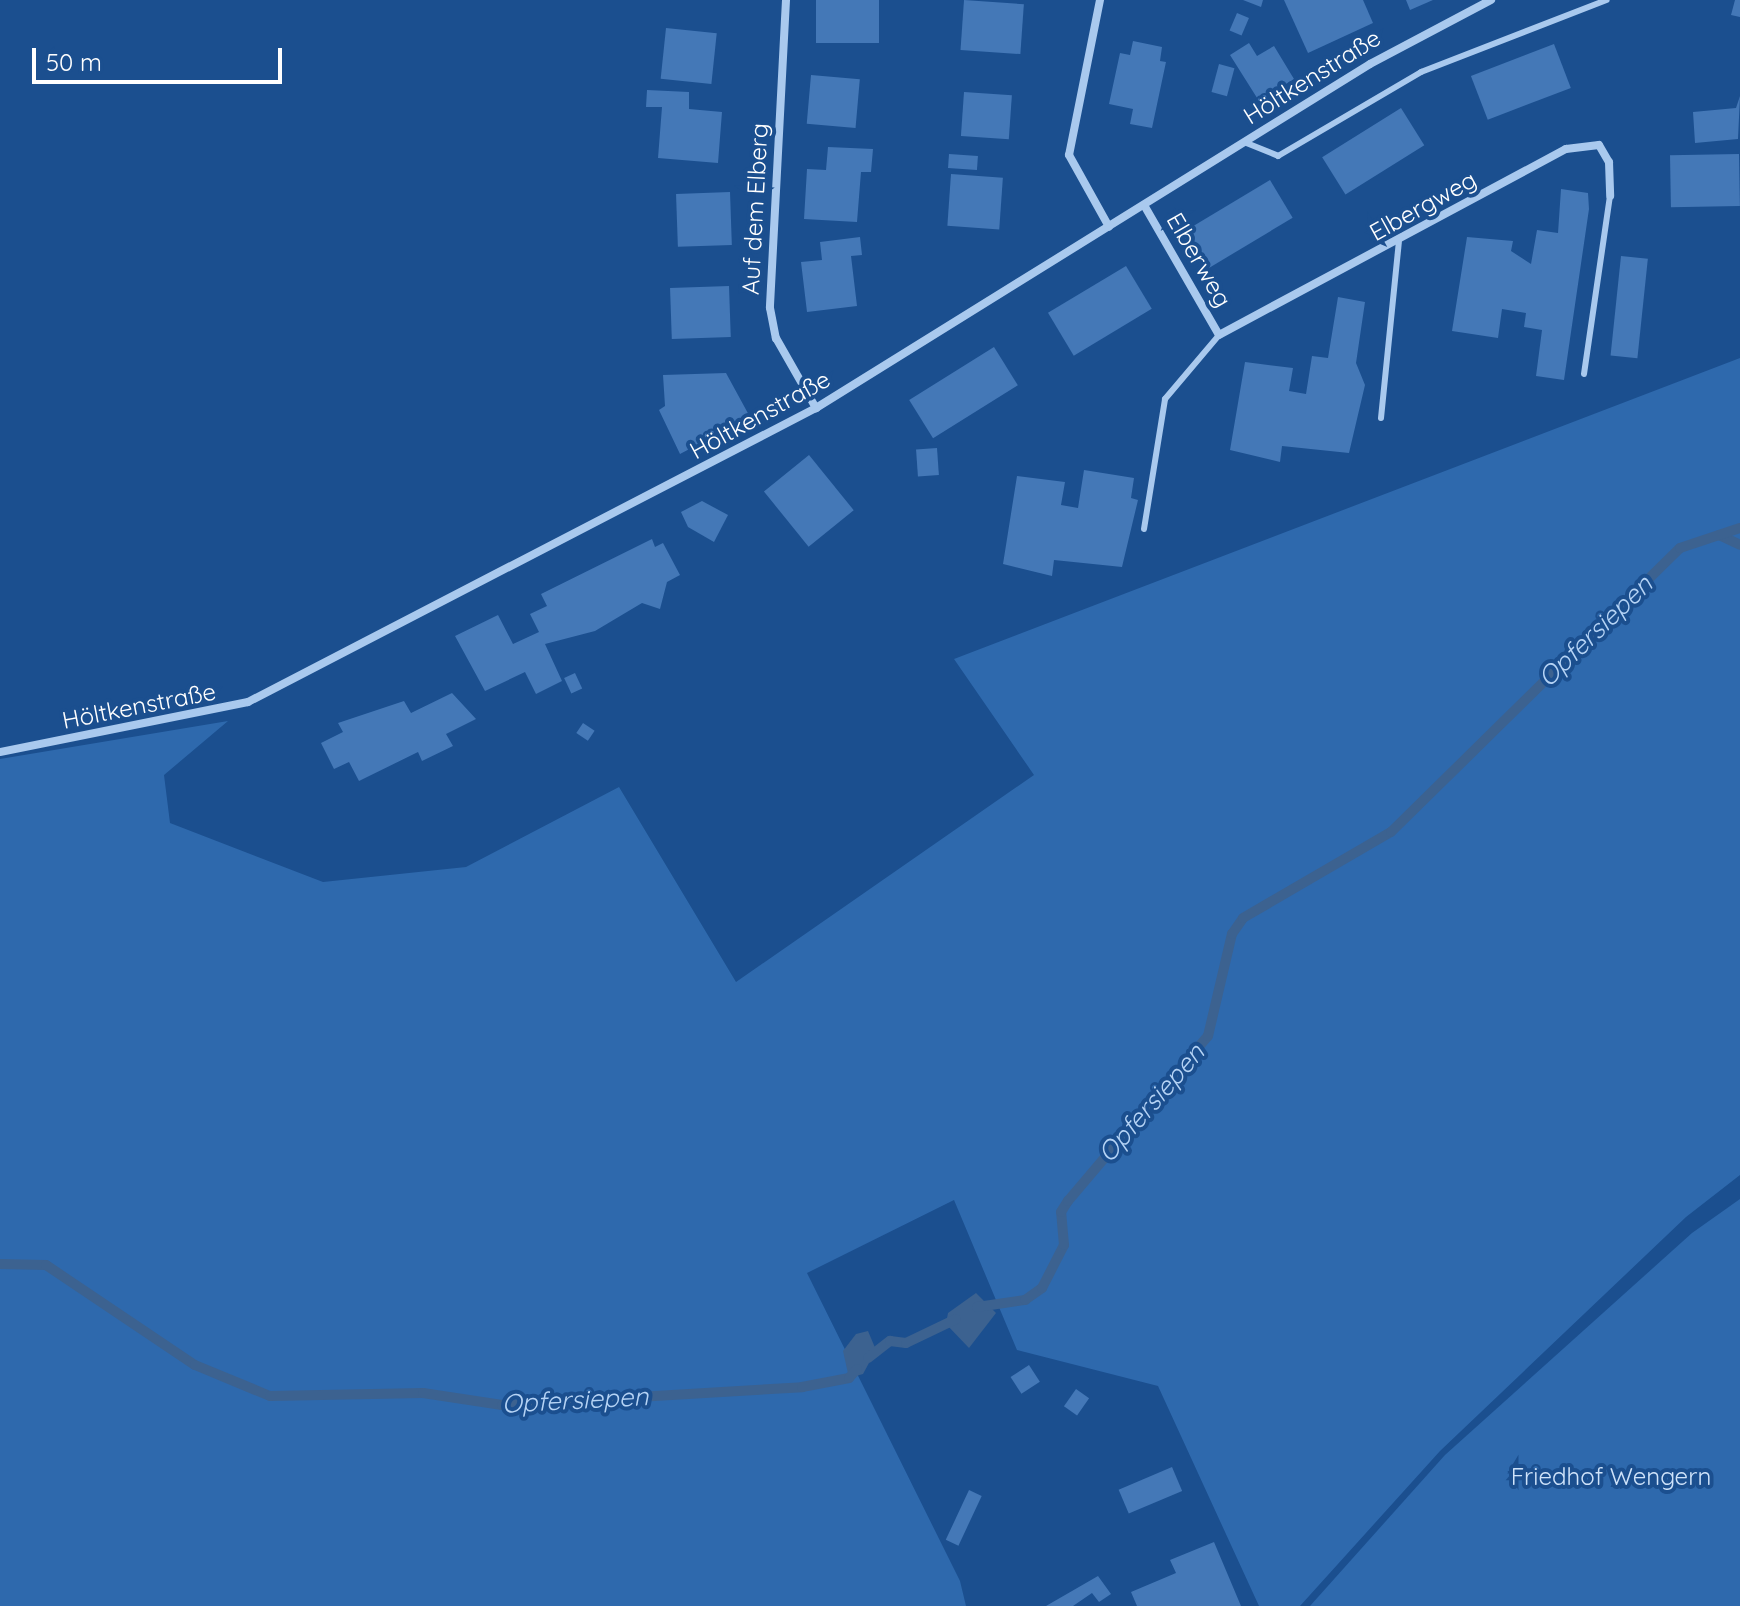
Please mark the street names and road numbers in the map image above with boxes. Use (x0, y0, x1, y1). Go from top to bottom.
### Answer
street label: Höltkenstraße (1238, 23, 1386, 131)
street label: Auf dem Elberg (736, 122, 774, 296)
street label: Elbergweg (1365, 165, 1481, 247)
street label: Elberweg (1160, 208, 1238, 312)
street label: Höltkenstraße (685, 365, 835, 465)
street label: Höltkenstraße (60, 677, 218, 735)

